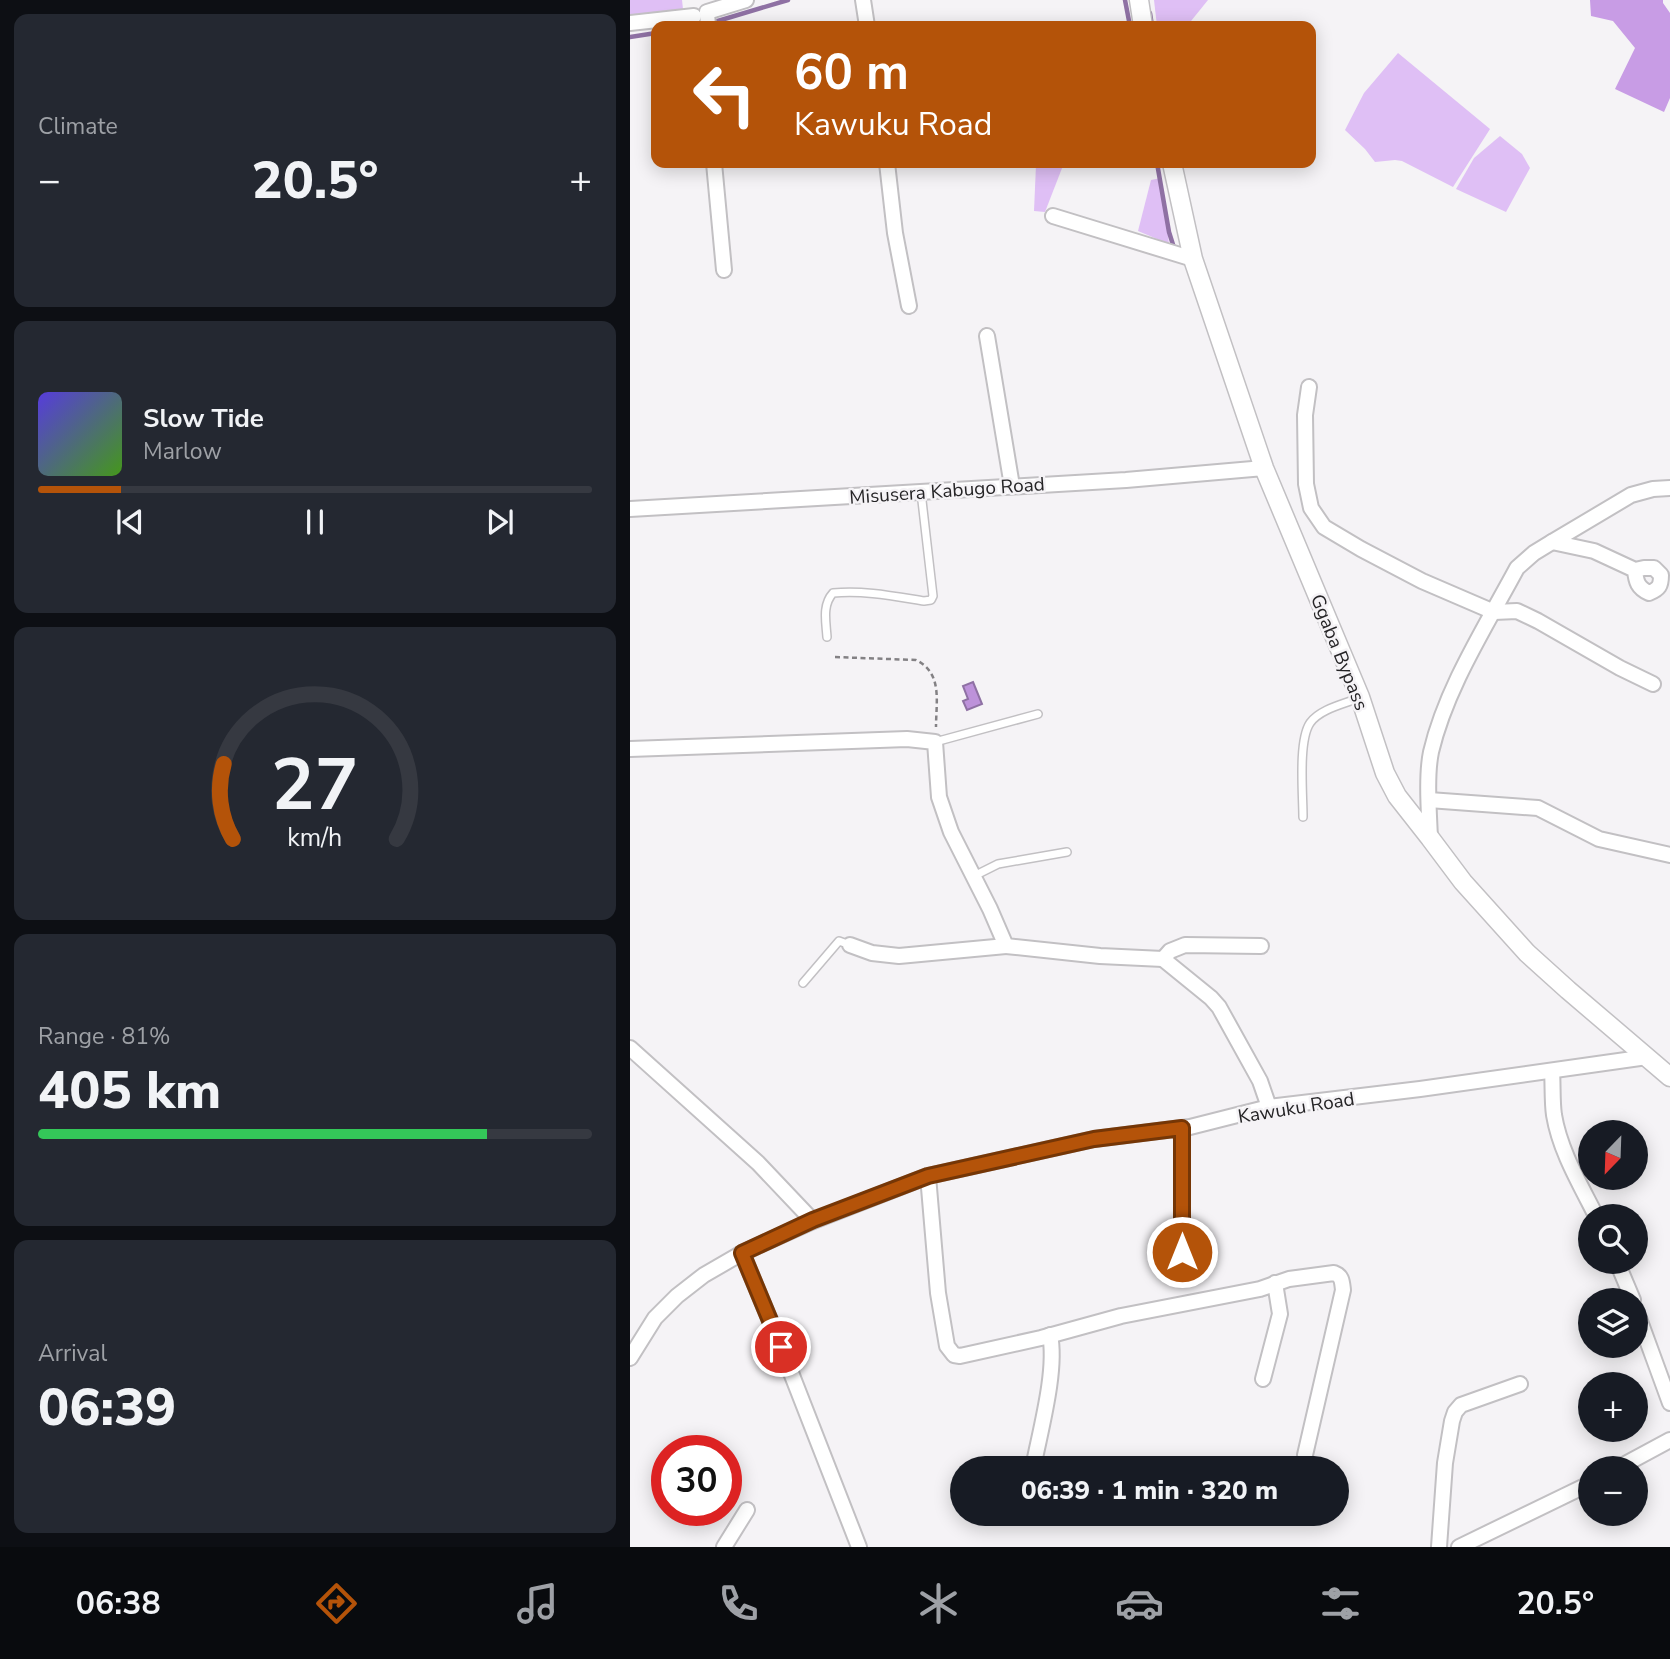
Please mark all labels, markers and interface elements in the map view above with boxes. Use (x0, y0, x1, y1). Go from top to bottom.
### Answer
text: 60 m (794, 39, 909, 106)
icon: left (679, 49, 770, 140)
text: Kawuku Road (794, 103, 992, 146)
text: Climate (38, 111, 118, 142)
text: 20.5° (251, 145, 379, 216)
text: − (38, 155, 61, 206)
text: + (569, 155, 592, 206)
text: Slow Tide (143, 401, 264, 436)
text: Marlow (143, 436, 222, 467)
street label: Misusera Kabugo Road (848, 471, 1046, 511)
icon: previous (111, 503, 149, 541)
icon: pause (296, 503, 334, 541)
icon: next (481, 503, 519, 541)
street label: Ggaba Bypass (1304, 590, 1374, 714)
text: 27 (271, 736, 359, 836)
text: km/h (287, 821, 343, 855)
text: Range · 81% (38, 1021, 170, 1052)
text: 405 km (38, 1055, 221, 1126)
street label: Kawuku Road (1236, 1086, 1356, 1130)
north arrow (1578, 1120, 1648, 1190)
map controls (1578, 1120, 1648, 1526)
button: search (1578, 1204, 1648, 1274)
position arrow (1145, 1215, 1219, 1289)
button: layers (1578, 1288, 1648, 1358)
pin (751, 1317, 811, 1377)
icon: arrive (762, 1328, 800, 1366)
text: Arrival (38, 1338, 107, 1369)
text: 06:39 (38, 1372, 176, 1443)
button: + (1578, 1372, 1648, 1442)
speed limit sign: 30 (651, 1435, 742, 1526)
button: − (1578, 1456, 1648, 1526)
text: 06:39 · 1 min · 320 m (1021, 1473, 1278, 1508)
icon: directions (312, 1579, 361, 1628)
icon: music (513, 1579, 562, 1628)
icon: phone (714, 1579, 763, 1628)
icon: climate (914, 1579, 963, 1628)
icon: car (1115, 1579, 1164, 1628)
icon: filters (1316, 1579, 1365, 1628)
text: 06:38 (76, 1582, 161, 1625)
text: 20.5° (1516, 1582, 1594, 1625)

